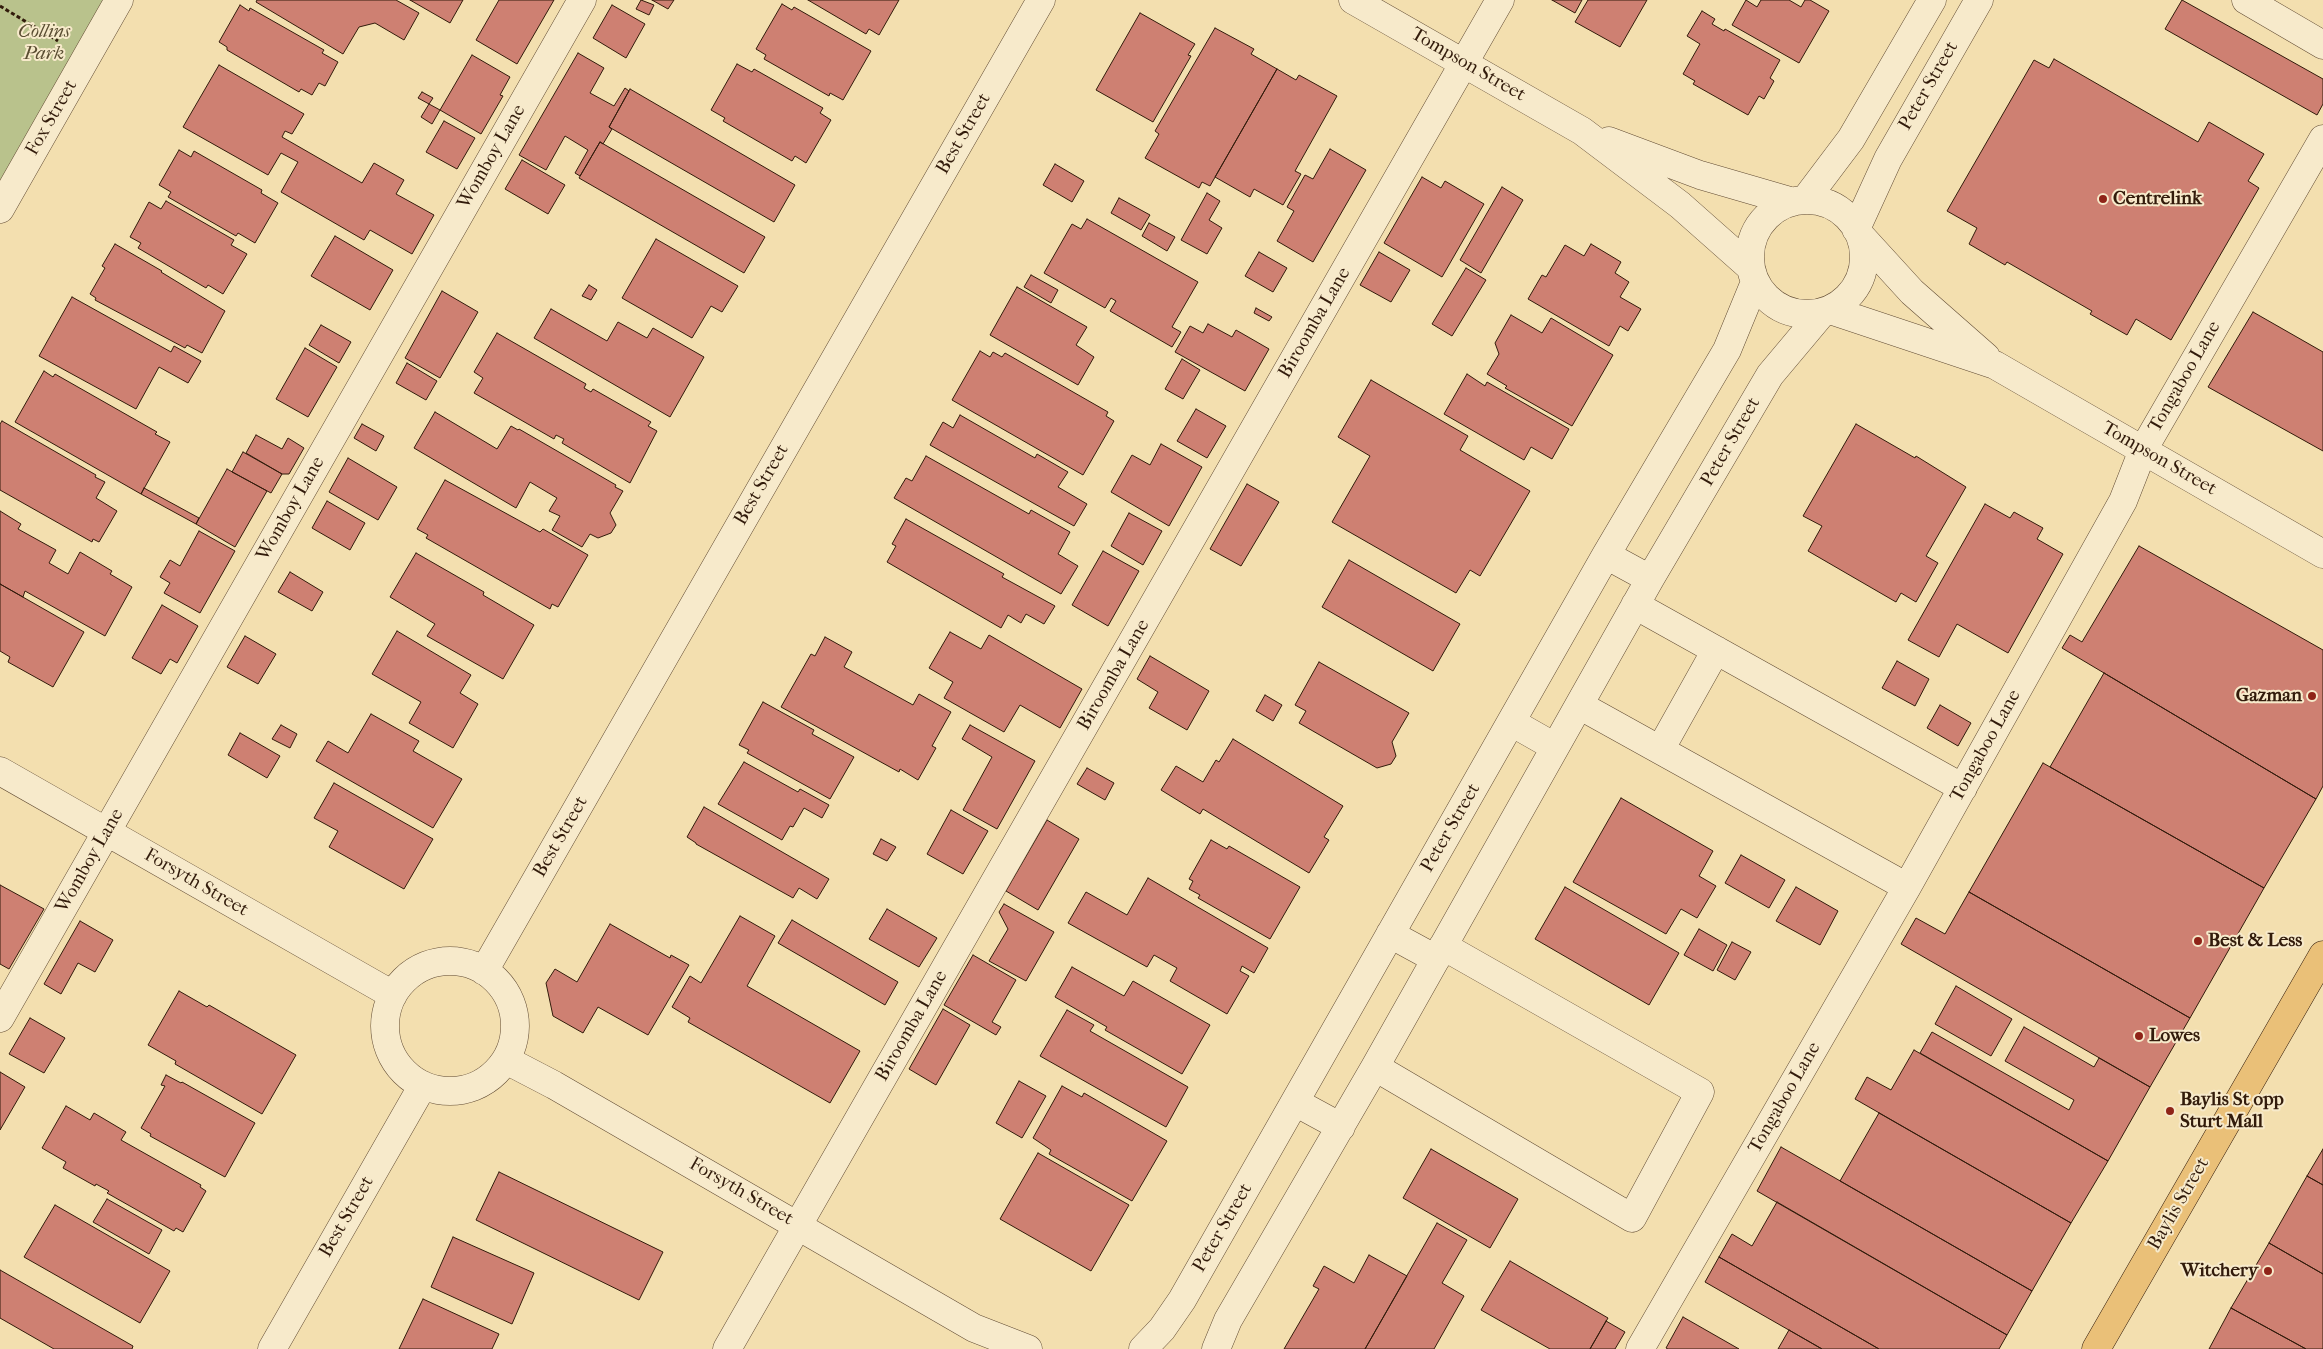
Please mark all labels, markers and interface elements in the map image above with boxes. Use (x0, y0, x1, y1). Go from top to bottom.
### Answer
park label: Collins Park (18, 21, 70, 65)
street label: Tompson Street (1407, 23, 1529, 107)
street label: Peter Street (1894, 37, 1964, 135)
street label: Fox Street (21, 76, 83, 160)
street label: Best Street (932, 89, 996, 179)
street label: Womboy Lane (453, 101, 531, 213)
place label: Centrelink (2113, 188, 2202, 210)
marker: Centrelink (2097, 193, 2109, 205)
street label: Biroomba Lane (1274, 263, 1356, 383)
street label: Tongaboo Lane (2144, 317, 2226, 437)
street label: Peter Street (1696, 393, 1766, 491)
street label: Tompson Street (2098, 417, 2220, 501)
street label: Best Street (730, 440, 794, 530)
street label: Womboy Lane (252, 453, 330, 565)
street label: Biroomba Lane (1073, 615, 1155, 735)
place label: Gazman (2236, 685, 2302, 707)
street label: Tongaboo Lane (1946, 686, 2026, 806)
marker: Gazman (2306, 690, 2318, 702)
street label: Peter Street (1416, 779, 1486, 877)
street label: Best Street (529, 792, 593, 882)
street label: Womboy Lane (51, 805, 129, 917)
street label: Forsyth Street (140, 844, 252, 922)
place label: Best & Less (2208, 930, 2302, 952)
marker: Best & Less (2192, 935, 2204, 947)
street label: Biroomba Lane (871, 966, 953, 1086)
place label: Lowes (2149, 1025, 2200, 1047)
marker: Lowes (2133, 1030, 2145, 1042)
street label: Tongaboo Lane (1744, 1038, 1826, 1158)
place label: Baylis St opp Sturt Mall (2180, 1089, 2284, 1133)
marker: Baylis St opp Sturt Mall (2164, 1105, 2176, 1117)
street label: Forsyth Street (685, 1153, 797, 1231)
street label: Baylis Street (2143, 1154, 2215, 1254)
street label: Best Street (315, 1172, 379, 1262)
street label: Peter Street (1188, 1179, 1258, 1277)
place label: Witchery (2181, 1260, 2258, 1282)
marker: Witchery (2262, 1265, 2274, 1277)

